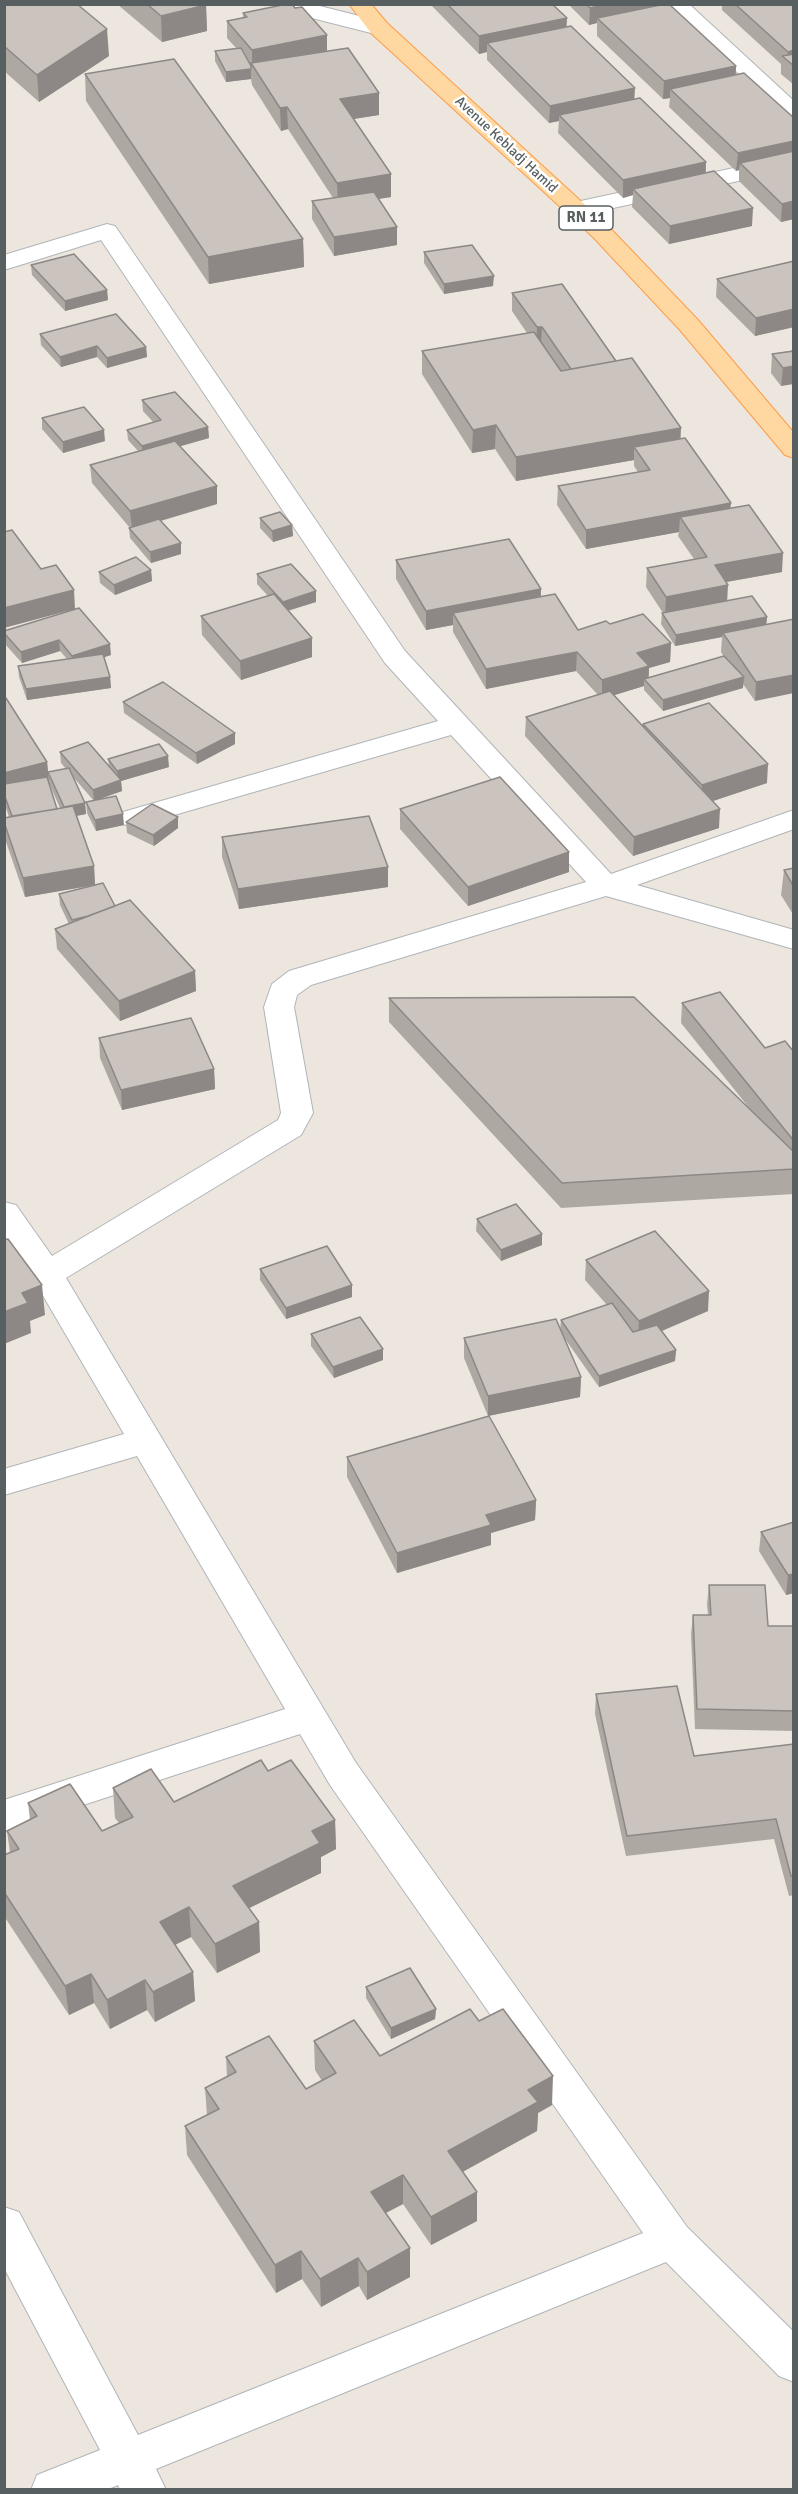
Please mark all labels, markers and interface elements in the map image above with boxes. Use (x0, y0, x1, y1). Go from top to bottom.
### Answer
street label: Avenue Kebladj Hamid (451, 93, 561, 197)
road number: RN 11 (559, 206, 613, 230)

